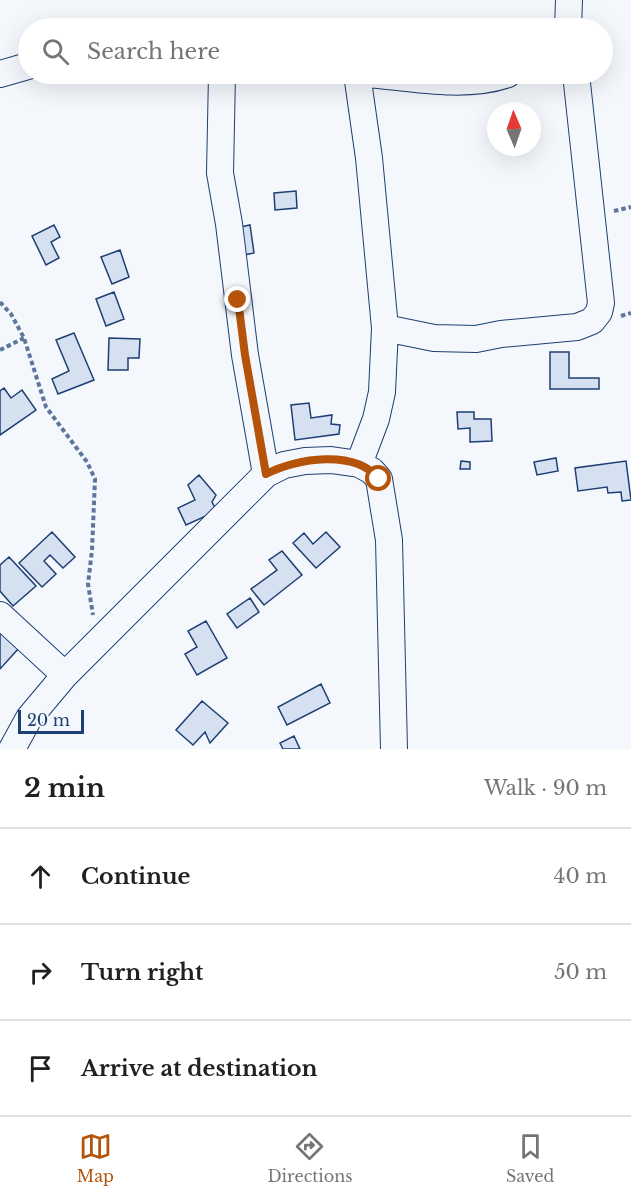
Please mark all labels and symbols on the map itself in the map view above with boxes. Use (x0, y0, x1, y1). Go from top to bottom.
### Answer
north arrow (487, 102, 541, 156)
route end (224, 286, 250, 312)
route start (365, 465, 391, 491)
scale bar (18, 707, 84, 734)

